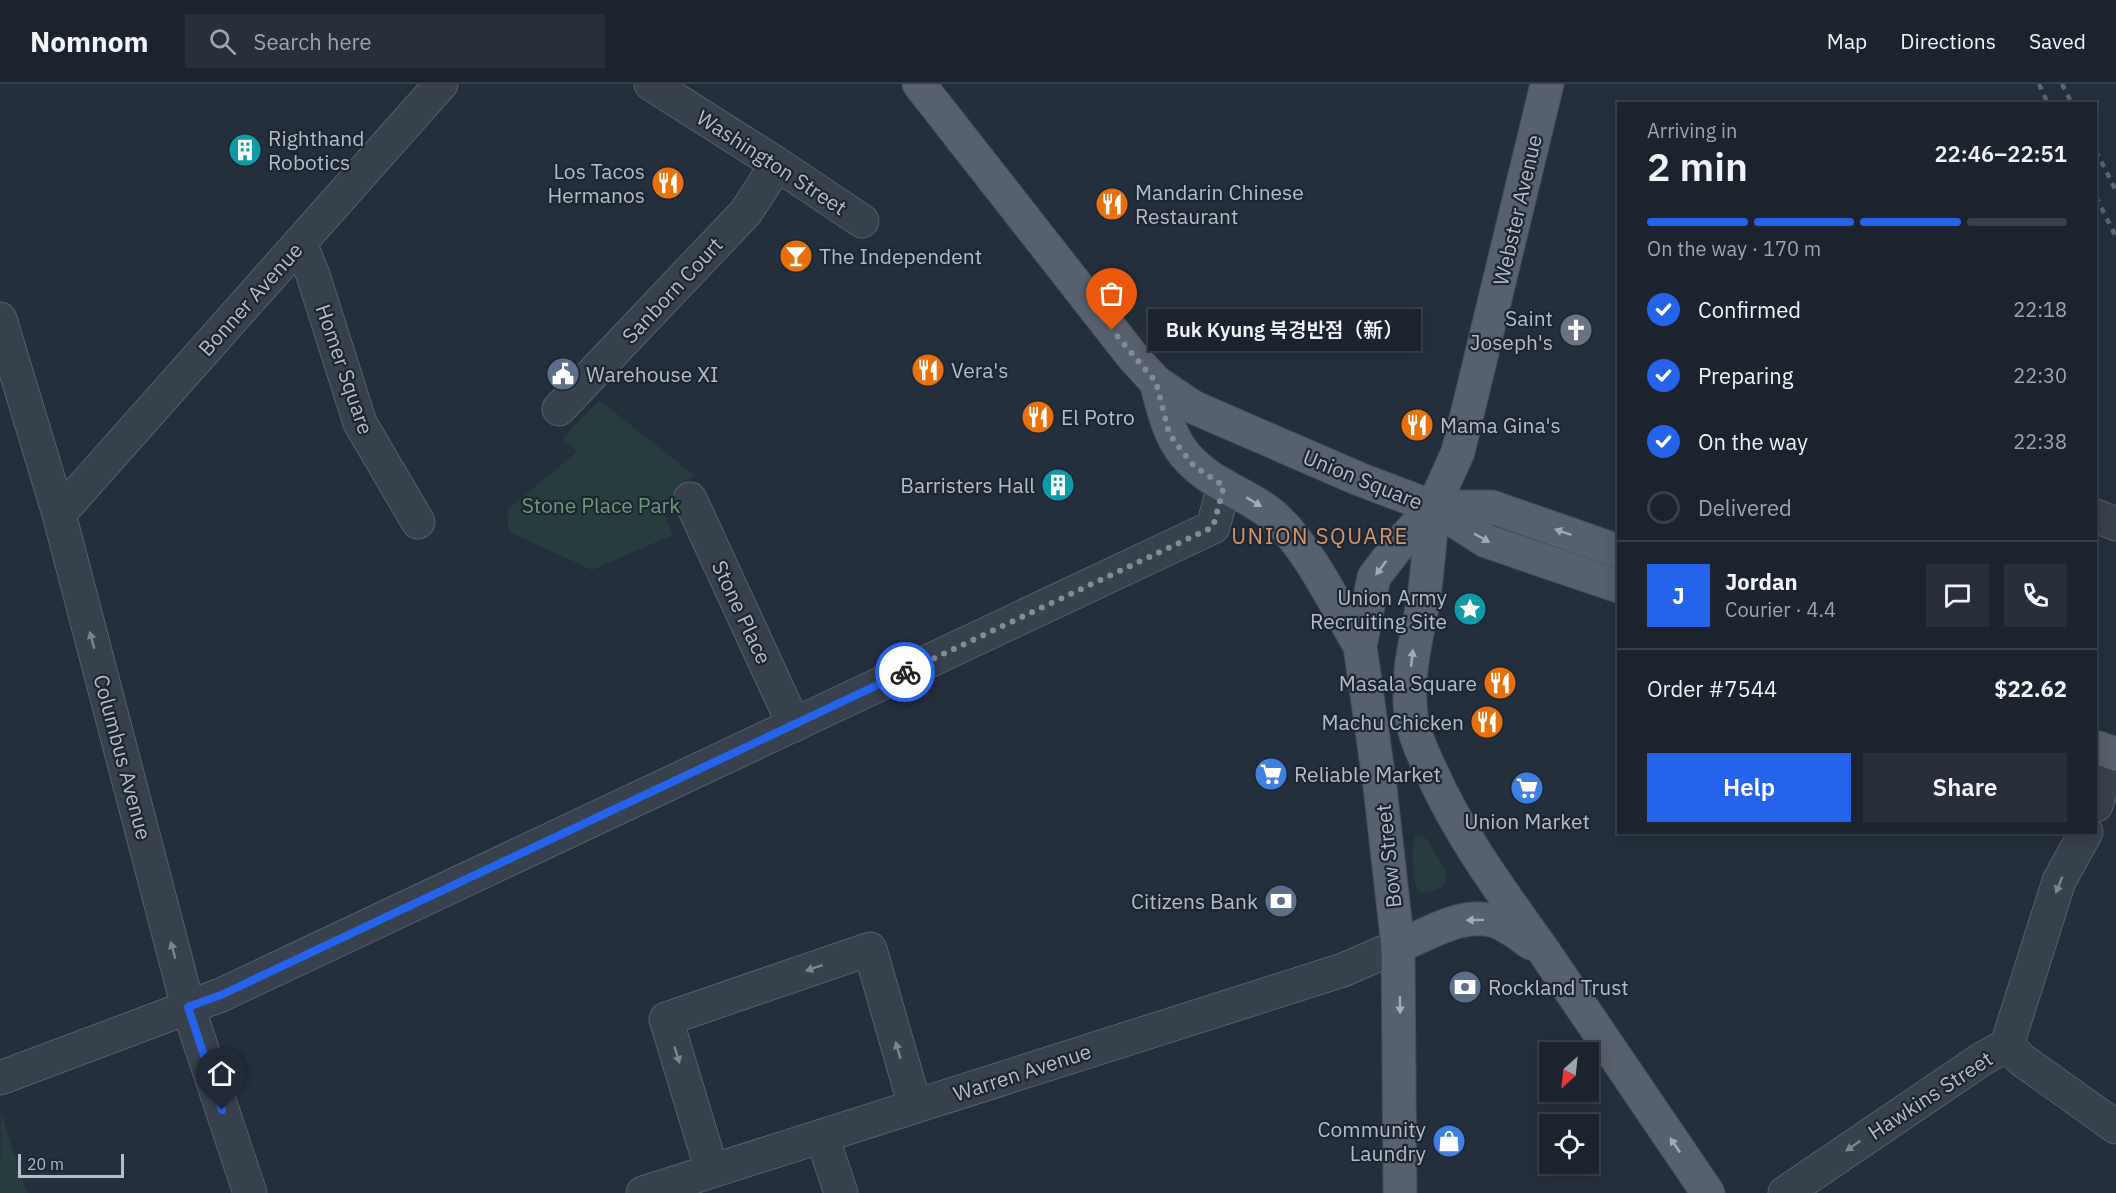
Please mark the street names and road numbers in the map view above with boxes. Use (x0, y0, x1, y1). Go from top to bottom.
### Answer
street label: Washington Street (692, 103, 852, 221)
street label: Webster Avenue (1486, 132, 1548, 288)
street label: Sanborn Court (615, 231, 729, 349)
street label: Bonner Avenue (192, 236, 308, 362)
street label: Homer Square (310, 300, 380, 438)
street label: Union Square (1299, 442, 1427, 516)
street label: Stone Place (706, 556, 778, 668)
street label: Columbus Avenue (87, 671, 159, 843)
street label: Bow Street (1369, 803, 1407, 909)
street label: Warren Avenue (949, 1037, 1095, 1107)
street label: Hawkins Street (1862, 1044, 1998, 1146)

